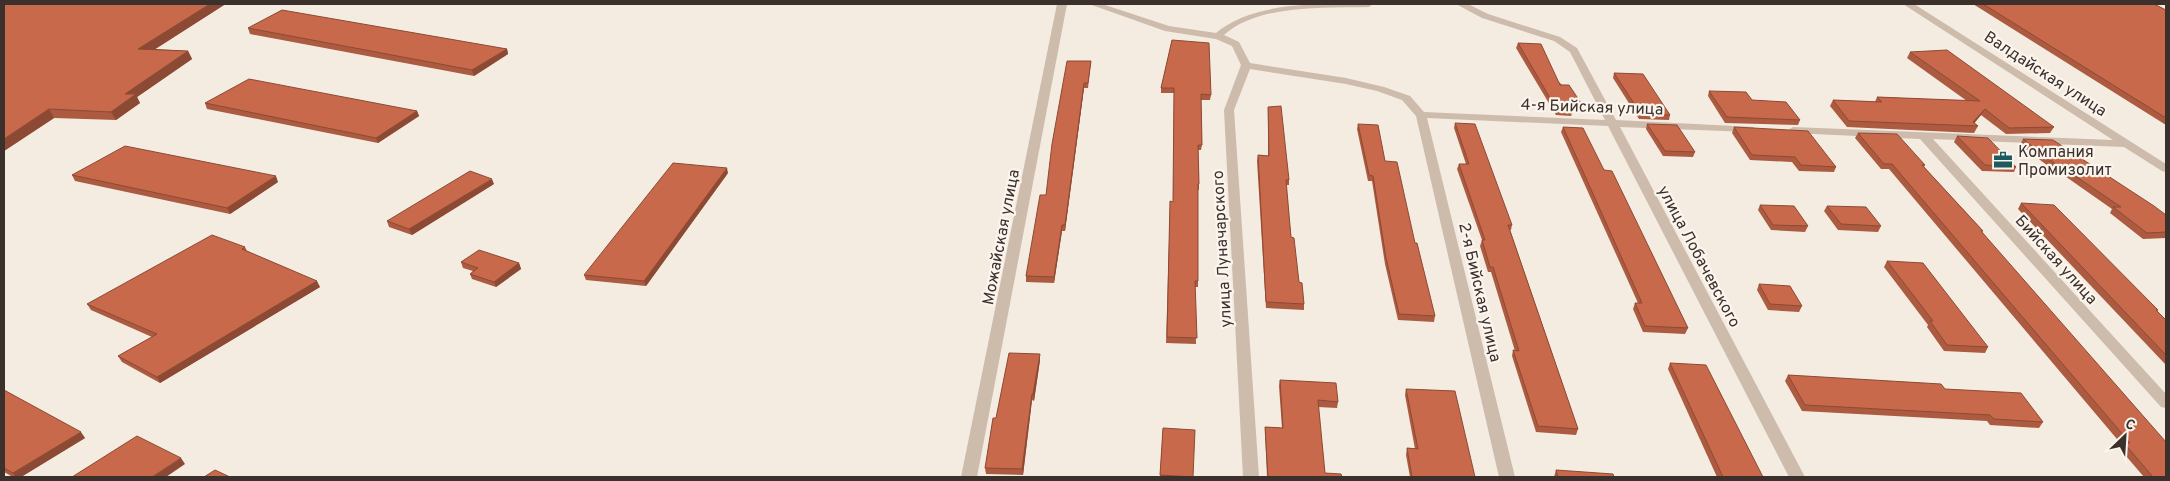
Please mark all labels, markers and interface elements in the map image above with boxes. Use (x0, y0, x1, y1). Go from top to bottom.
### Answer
street label: Валдайская улица (1980, 28, 2110, 122)
street label: 4-я Бийская улица (1520, 96, 1664, 120)
place label: Компания Промизолит (2018, 143, 2112, 181)
office icon: Компания Промизолит (1992, 149, 2014, 171)
street label: Можайская улица (979, 168, 1025, 307)
street label: улица Луначарского (1209, 170, 1237, 328)
street label: улица Лобачевского (1652, 183, 1744, 331)
street label: Бийская улица (2010, 211, 2101, 309)
street label: 2-я Бийская улица (1453, 221, 1505, 364)
north arrow (2100, 411, 2150, 461)
text: С (2122, 416, 2138, 435)

